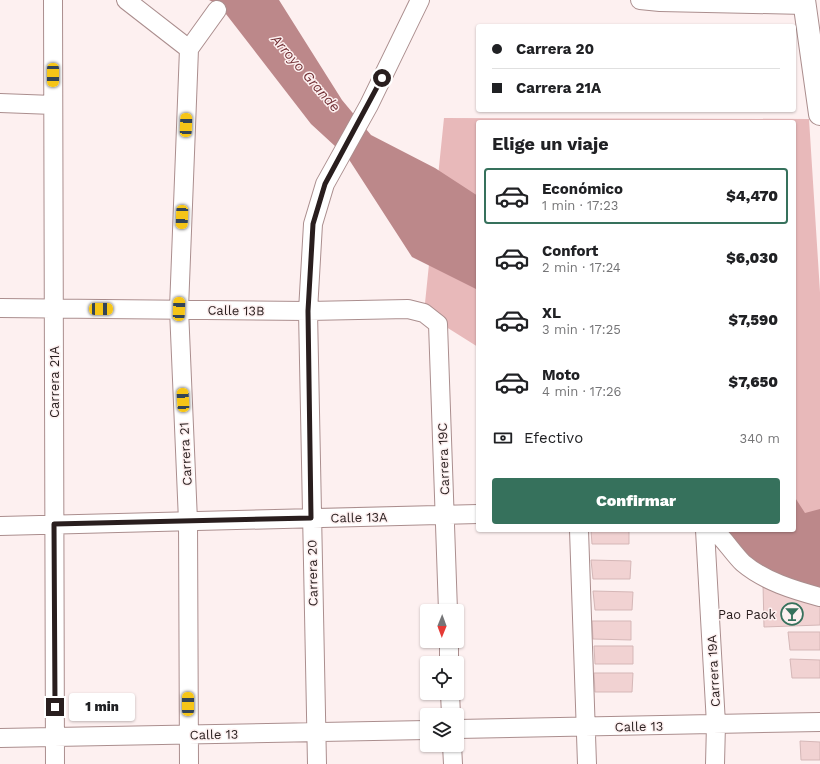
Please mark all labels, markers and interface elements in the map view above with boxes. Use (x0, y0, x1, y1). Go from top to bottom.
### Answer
water label: Arroyo Grande (268, 31, 344, 115)
text: Carrera 20 (516, 40, 594, 58)
car (47, 63, 59, 87)
route start (373, 69, 391, 87)
text: Carrera 21A (516, 79, 601, 97)
car (180, 113, 192, 137)
text: Elige un viaje (492, 133, 609, 154)
icon: car (494, 178, 530, 214)
text: Económico (542, 180, 623, 198)
text: $4,470 (726, 187, 778, 205)
text: 1 min · 17:23 (542, 198, 618, 213)
car (176, 205, 188, 229)
icon: car (494, 240, 530, 276)
text: Confort (542, 242, 598, 260)
text: $6,030 (726, 249, 778, 267)
text: 2 min · 17:24 (542, 260, 621, 275)
car (173, 297, 185, 321)
icon: car (494, 302, 530, 338)
car (89, 303, 113, 315)
street label: Calle 13B (207, 303, 265, 318)
text: XL (542, 304, 561, 322)
text: $7,590 (729, 311, 778, 329)
text: 3 min · 17:25 (542, 322, 621, 337)
street label: Carrera 21A (47, 346, 62, 418)
icon: car (494, 364, 530, 400)
text: Moto (542, 366, 580, 384)
text: $7,650 (729, 373, 778, 391)
text: 4 min · 17:26 (542, 384, 622, 399)
car (176, 388, 190, 412)
street label: Carrera 21 (176, 422, 195, 486)
street label: Carrera 19C (435, 422, 452, 495)
icon: cash (492, 427, 514, 449)
text: Efectivo (524, 429, 583, 447)
text: 340 m (740, 431, 780, 446)
button: Confirmar (492, 478, 780, 524)
street label: Calle 13A (330, 509, 388, 525)
street label: Carrera 20 (304, 540, 321, 606)
bar icon: Pao Paok (779, 601, 805, 627)
north arrow (420, 604, 464, 648)
map controls (420, 604, 464, 752)
place label: Pao Paok (718, 607, 777, 622)
street label: Carrera 19A (704, 634, 723, 707)
button: locate (420, 656, 464, 700)
car (182, 692, 194, 716)
callout: 1 min (69, 693, 135, 721)
route end (46, 698, 64, 716)
text: 1 min (85, 699, 119, 714)
button: layers (420, 708, 464, 752)
street label: Calle 13 (615, 719, 663, 734)
street label: Calle 13 (190, 727, 238, 742)

